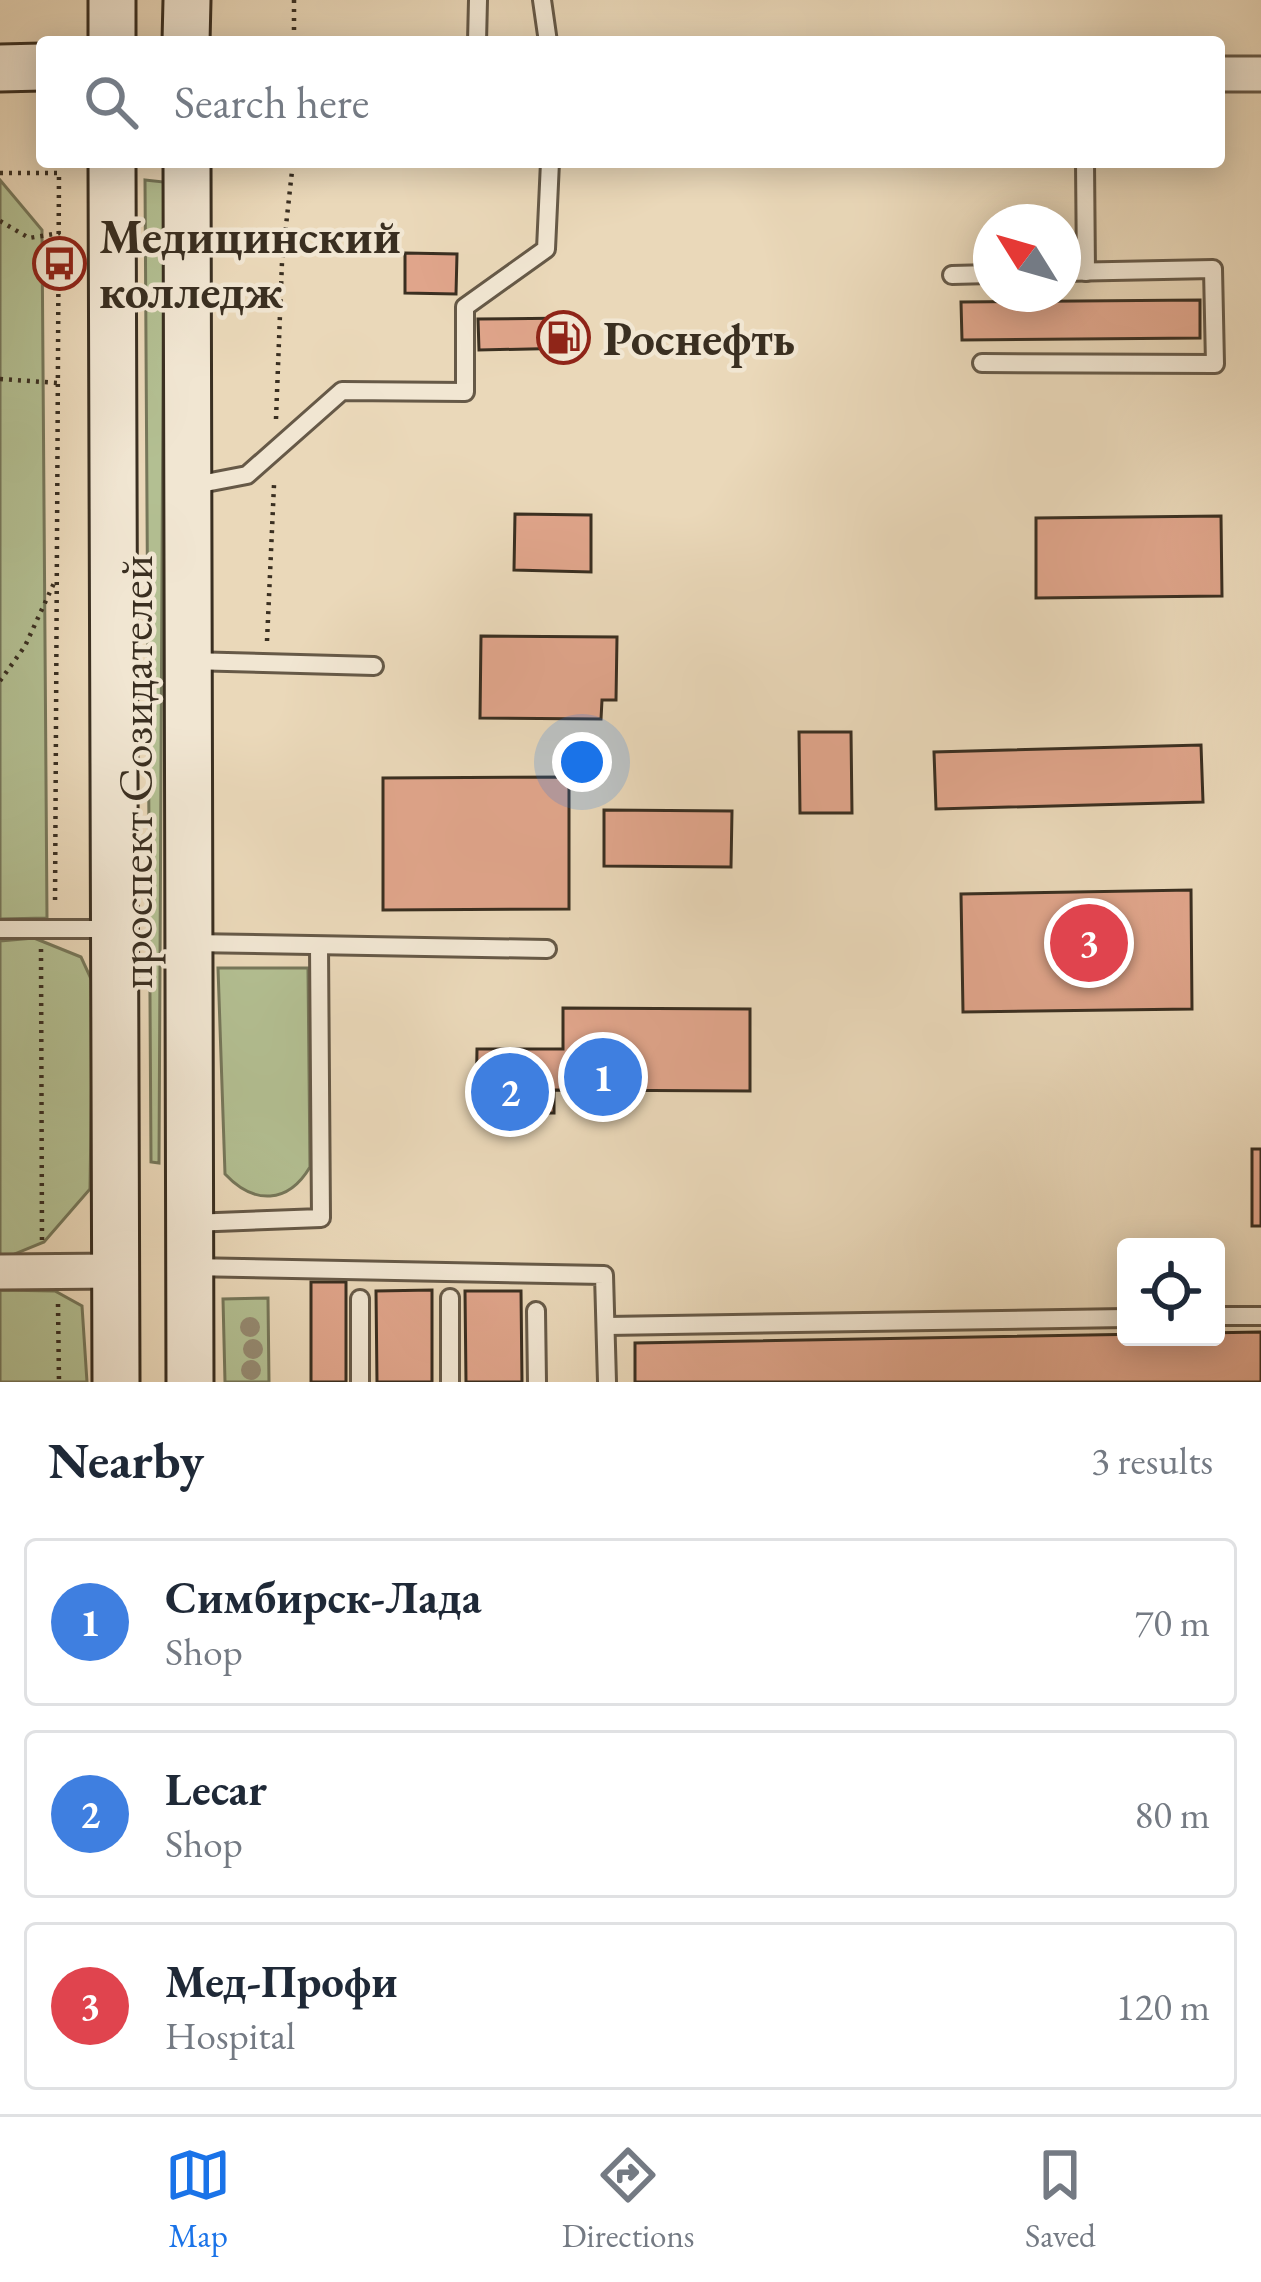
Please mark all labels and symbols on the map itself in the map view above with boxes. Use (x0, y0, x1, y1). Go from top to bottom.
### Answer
north arrow (973, 204, 1081, 312)
place label: Медицинский колледж (99, 205, 401, 322)
bus stop icon: Медицинский колледж (32, 236, 88, 292)
place label: Роснефть (603, 307, 795, 369)
fuel station icon: Роснефть (536, 310, 592, 366)
street label: проспект Созидателей (104, 555, 166, 989)
your location (552, 732, 612, 792)
pin: 3 (1050, 898, 1128, 988)
pin: 1 (564, 1032, 642, 1122)
pin: 2 (471, 1047, 549, 1137)

